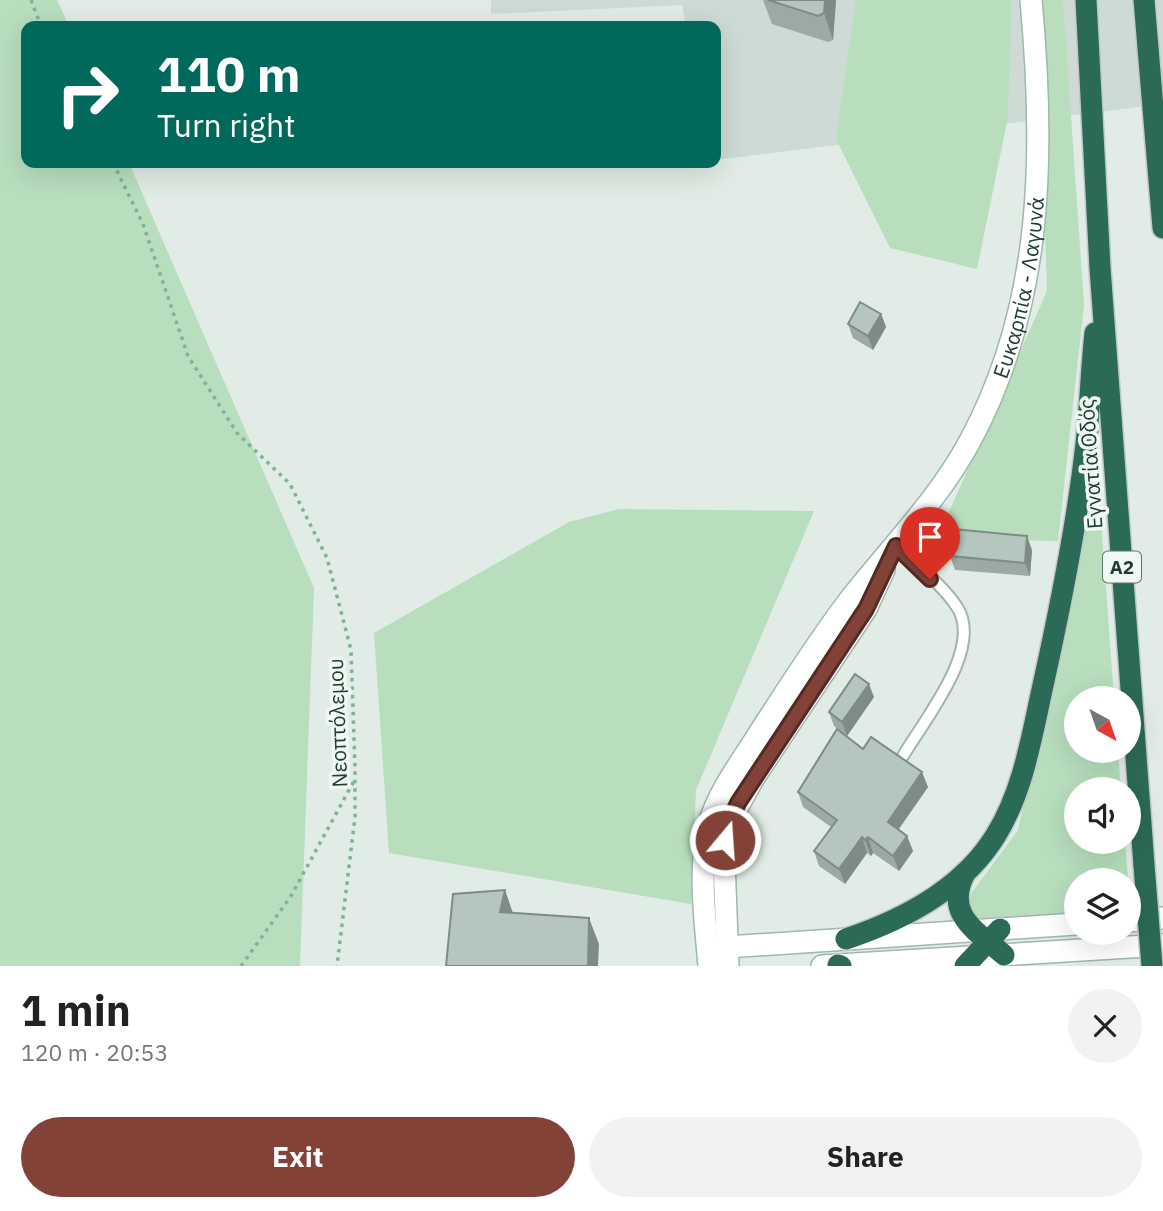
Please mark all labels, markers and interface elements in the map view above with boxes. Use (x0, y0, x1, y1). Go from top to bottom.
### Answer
text: 110 m (157, 42, 301, 105)
icon: right (42, 49, 133, 140)
text: Turn right (157, 104, 295, 146)
street label: Ευκαρπία - Λαγυνά (986, 196, 1050, 382)
street label: Εγνατία Οδός (1071, 398, 1109, 530)
pin (900, 507, 960, 579)
icon: arrive (911, 518, 949, 556)
road number: Α2 (1103, 552, 1141, 582)
street label: Νεοπτόλεμου (321, 658, 353, 788)
north arrow (1064, 686, 1141, 763)
map controls (1064, 686, 1141, 945)
button: sound (1064, 777, 1141, 854)
position arrow (688, 803, 762, 877)
button: layers (1064, 868, 1141, 945)
text: 1 min (21, 983, 131, 1038)
button: close (1068, 989, 1142, 1063)
text: 120 m · 20:53 (21, 1037, 168, 1067)
button: Exit (21, 1117, 575, 1197)
button: Share (589, 1117, 1142, 1197)

